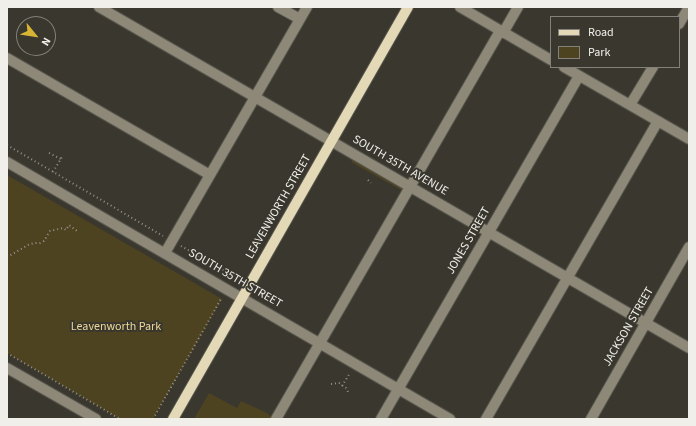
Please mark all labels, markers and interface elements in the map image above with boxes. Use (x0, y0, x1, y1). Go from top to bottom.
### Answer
north arrow (16, 16, 56, 56)
legend (550, 16, 680, 68)
text: Road (588, 24, 614, 41)
text: N (38, 35, 54, 49)
text: Park (588, 44, 610, 61)
street label: SOUTH 35TH AVENUE (350, 133, 450, 199)
street label: LEAVENWORTH STREET (243, 152, 315, 262)
street label: JONES STREET (444, 205, 494, 277)
street label: SOUTH 35TH STREET (186, 246, 284, 312)
street label: JACKSON STREET (601, 285, 657, 369)
park label: Leavenworth Park (71, 320, 161, 334)

